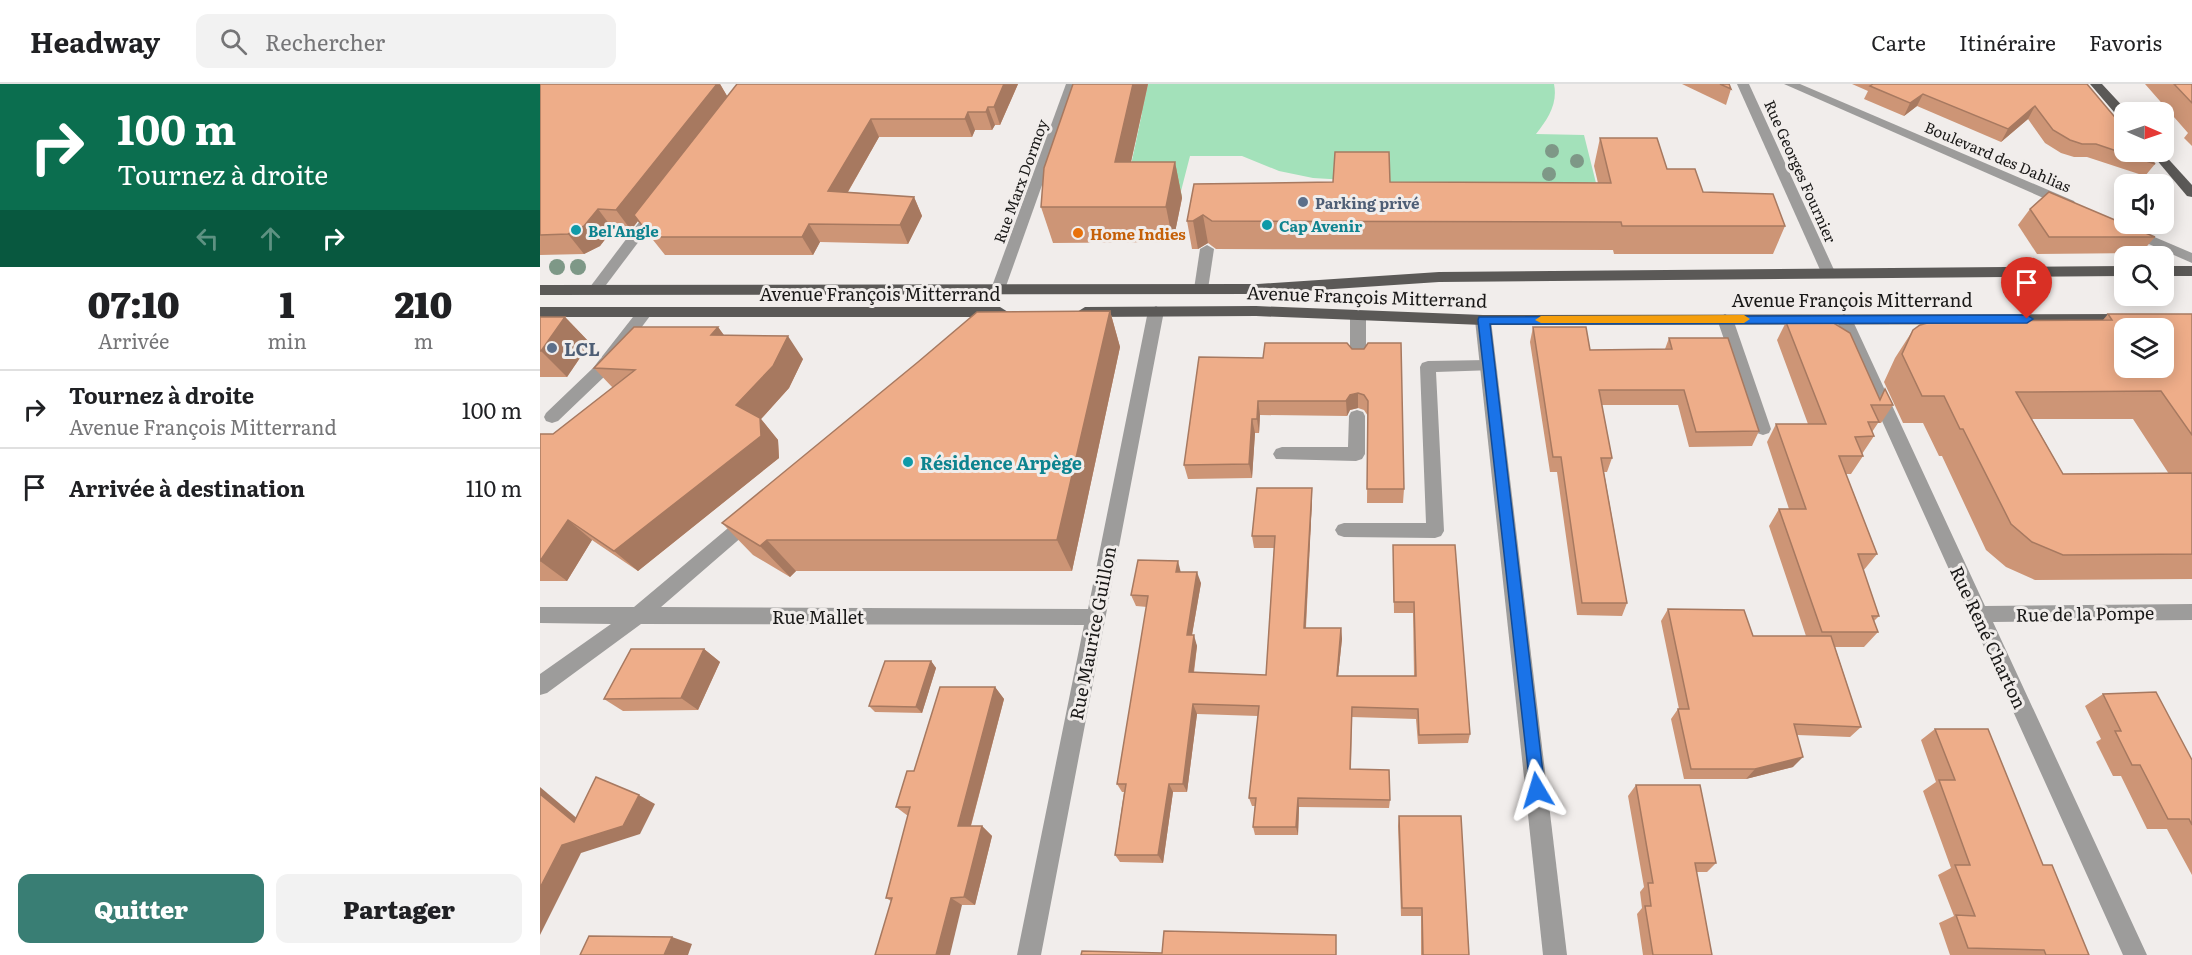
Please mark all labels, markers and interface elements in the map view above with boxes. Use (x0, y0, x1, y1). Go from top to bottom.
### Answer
search box (196, 14, 616, 68)
text: Headway (30, 20, 160, 62)
icon: search (217, 25, 250, 58)
text: Rechercher (265, 25, 385, 58)
text: Carte (1871, 26, 1926, 57)
text: Itinéraire (1959, 26, 2056, 57)
text: Favoris (2089, 26, 2162, 57)
text: 100 m (117, 96, 236, 158)
street label: Rue Georges Fournier (1759, 96, 1843, 246)
north arrow (2114, 102, 2174, 162)
map controls (2114, 102, 2174, 378)
icon: right (18, 108, 96, 186)
street label: Rue Marx Dormoy (987, 115, 1053, 246)
street label: Boulevard des Dahlias (1921, 115, 2075, 197)
text: Tournez à droite (117, 153, 328, 193)
button: sound (2114, 174, 2174, 234)
place label: Parking privé (1315, 191, 1420, 214)
marker: Parking privé (1296, 195, 1310, 209)
place label: Cap Avenir (1279, 214, 1362, 237)
marker: Cap Avenir (1260, 218, 1274, 232)
place label: Bel'Angle (588, 219, 659, 242)
icon: left (191, 222, 224, 255)
icon: ahead (254, 222, 287, 255)
icon: right (317, 222, 350, 255)
place label: Home Indies (1090, 222, 1186, 245)
marker: Bel'Angle (569, 223, 583, 237)
marker: Home Indies (1071, 226, 1085, 240)
button: search (2114, 246, 2174, 306)
pin (2001, 257, 2052, 319)
icon: arrive (2010, 266, 2043, 299)
text: 07:10 (88, 276, 180, 329)
text: 1 (280, 276, 295, 329)
text: 210 (394, 276, 452, 329)
street label: Avenue François Mitterrand (1246, 278, 1488, 314)
street label: Avenue François Mitterrand (760, 280, 1000, 307)
street label: Avenue François Mitterrand (1732, 286, 1972, 313)
button: layers (2114, 318, 2174, 378)
text: Arrivée (98, 325, 169, 355)
text: min (267, 325, 307, 355)
text: m (414, 325, 433, 355)
place label: LCL (564, 335, 600, 362)
marker: LCL (545, 341, 559, 355)
text: Tournez à droite (69, 378, 254, 411)
icon: right (18, 393, 51, 426)
text: 100 m (462, 393, 522, 426)
text: Avenue François Mitterrand (69, 411, 337, 441)
place label: Résidence Arpège (920, 449, 1082, 476)
marker: Résidence Arpège (901, 455, 915, 469)
icon: arrive (18, 471, 51, 504)
text: Arrivée à destination (69, 471, 305, 504)
text: 110 m (466, 471, 522, 504)
street label: Rue Maurice Guillon (1062, 544, 1122, 722)
street label: Rue René Charton (1944, 561, 2034, 713)
street label: Rue de la Pompe (2015, 598, 2155, 628)
street label: Rue Mallet (772, 603, 865, 630)
position arrow (1505, 758, 1569, 822)
button: Quitter (18, 874, 264, 943)
button: Partager (276, 874, 522, 943)

